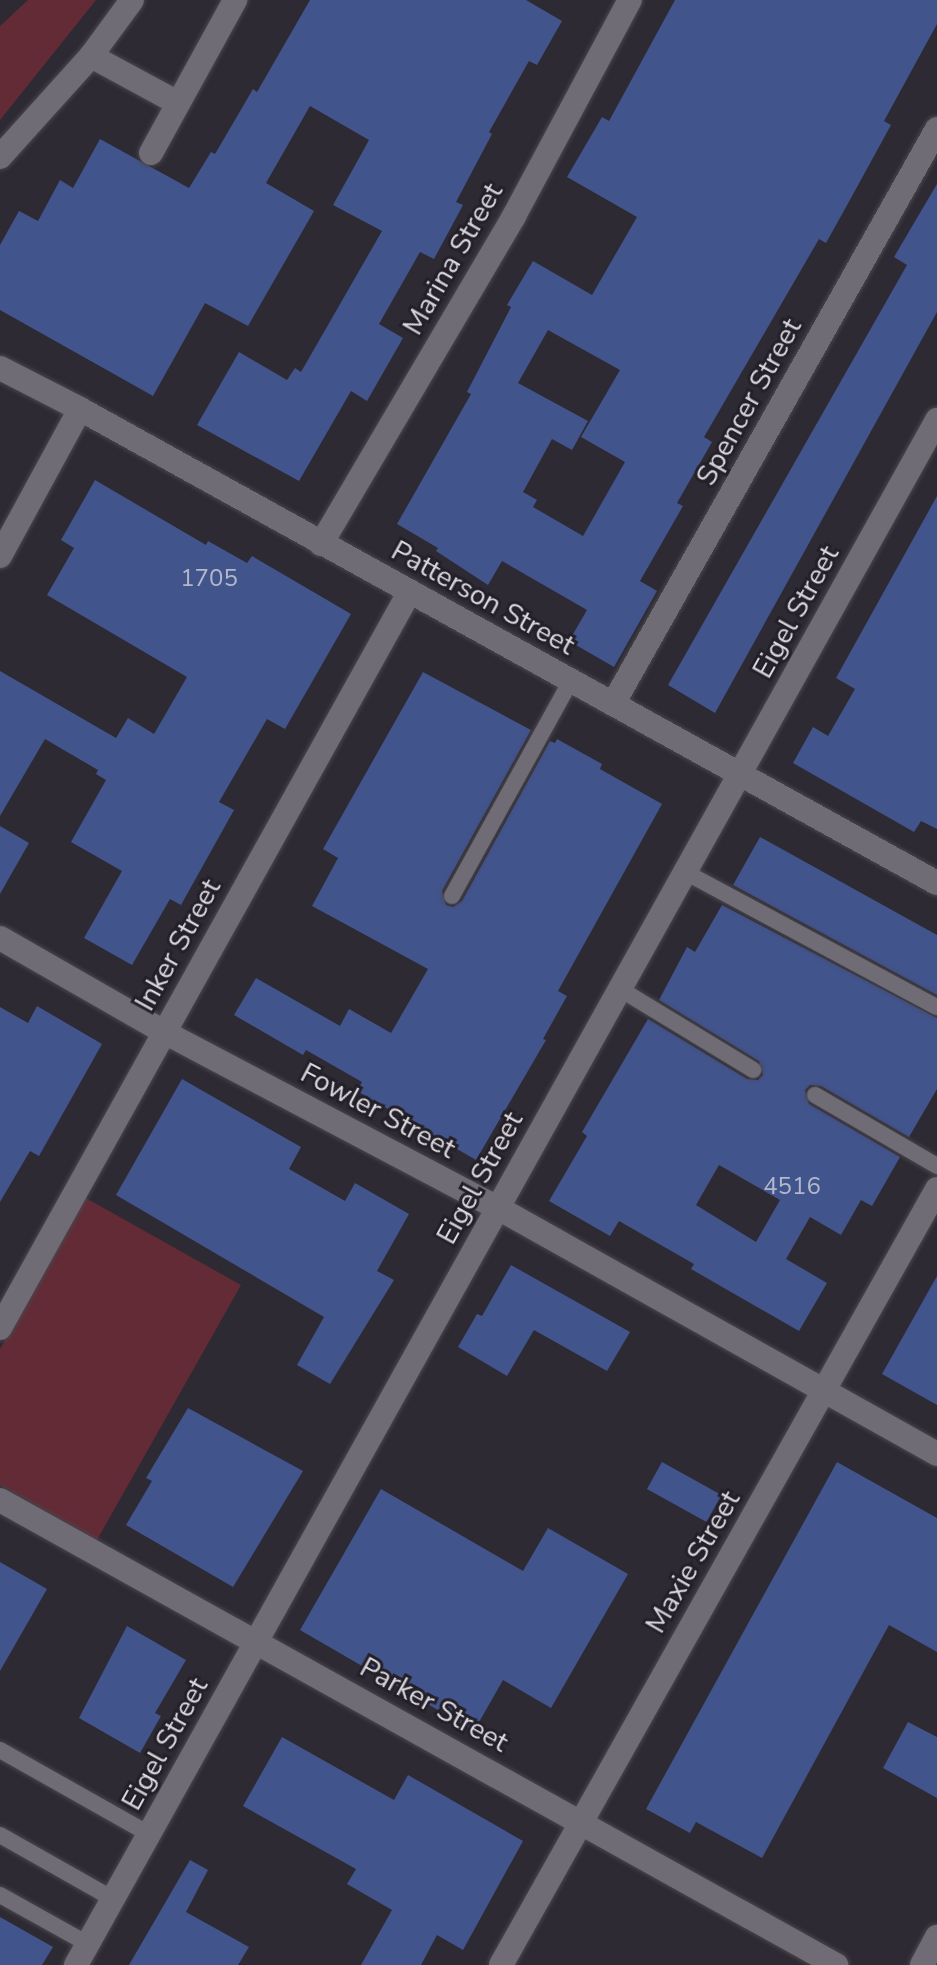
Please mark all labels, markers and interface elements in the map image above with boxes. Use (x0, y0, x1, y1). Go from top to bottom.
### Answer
street label: Marina Street (396, 177, 510, 341)
street label: Spencer Street (689, 313, 809, 491)
street label: Patterson Street (386, 534, 580, 662)
street label: Eigel Street (746, 540, 846, 684)
house number: 1705 (180, 565, 238, 593)
street label: Inker Street (128, 873, 228, 1017)
street label: Fowler Street (295, 1056, 461, 1166)
street label: Eigel Street (430, 1106, 530, 1250)
house number: 4516 (763, 1173, 821, 1201)
street label: Maxie Street (639, 1485, 747, 1639)
street label: Parker Street (354, 1651, 514, 1759)
street label: Eigel Street (115, 1672, 215, 1816)

